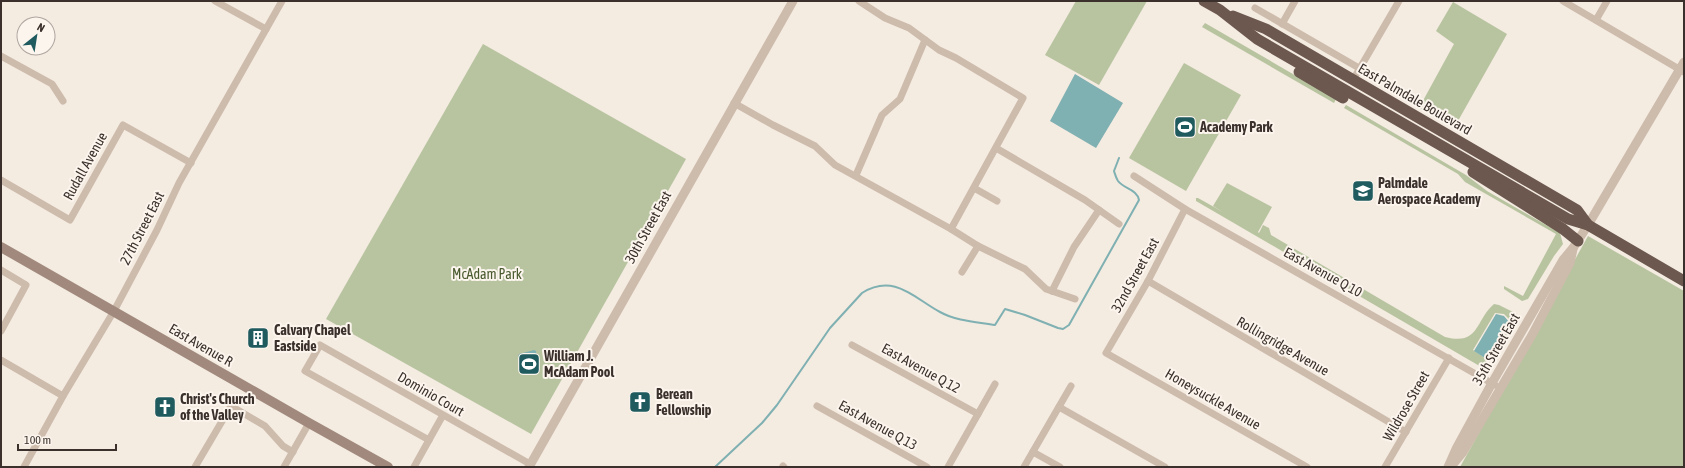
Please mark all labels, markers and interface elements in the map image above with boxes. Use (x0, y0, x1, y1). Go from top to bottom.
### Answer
north arrow (16, 16, 56, 56)
text: N (35, 21, 47, 34)
street label: East Palmdale Boulevard (1356, 60, 1474, 138)
sports icon: Academy Park (1172, 114, 1198, 140)
place label: Academy Park (1199, 119, 1274, 135)
street label: Rudall Avenue (60, 129, 110, 203)
place label: Palmdale Aerospace Academy (1377, 175, 1481, 207)
school or university icon: Palmdale Aerospace Academy (1350, 178, 1376, 204)
street label: 30th Street East (622, 188, 674, 266)
street label: 27th Street East (117, 189, 167, 267)
street label: 32nd Street East (1108, 235, 1162, 315)
street label: East Avenue Q 10 (1281, 244, 1365, 300)
park label: McAdam Park (452, 266, 522, 282)
street label: 35th Street East (1469, 310, 1523, 388)
street label: Rollingridge Avenue (1234, 313, 1332, 379)
street label: East Avenue R (166, 320, 236, 370)
place label: Calvary Chapel Eastside (274, 322, 351, 354)
building icon: Calvary Chapel Eastside (245, 325, 271, 351)
street label: East Avenue Q 12 (879, 340, 963, 396)
place label: William J. McAdam Pool (543, 348, 614, 380)
sports icon: William J. McAdam Pool (516, 351, 542, 377)
street label: Honeysuckle Avenue (1163, 365, 1263, 433)
street label: Wildrose Street (1380, 368, 1432, 444)
street label: Dominio Court (395, 369, 467, 419)
place label: Berean Fellowship (656, 386, 712, 418)
church icon: Berean Fellowship (627, 389, 653, 415)
place label: Christ's Church of the Valley (180, 391, 255, 423)
church icon: Christ's Church of the Valley (152, 394, 178, 420)
street label: East Avenue Q 13 (836, 397, 920, 453)
scale bar (18, 426, 116, 452)
text: 100 m (24, 433, 51, 447)

